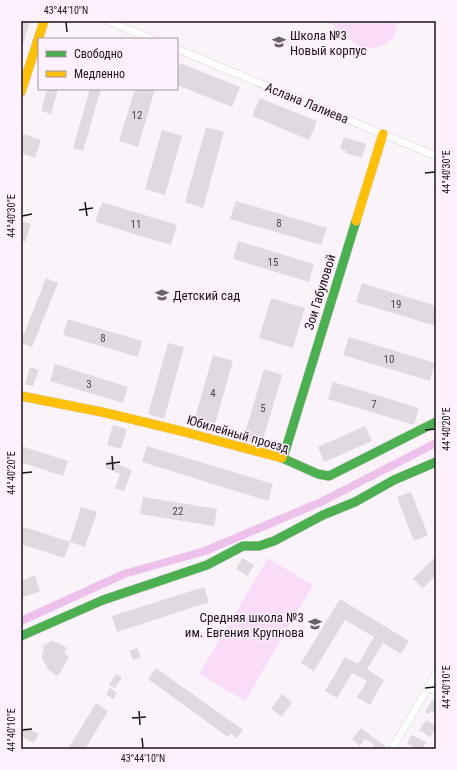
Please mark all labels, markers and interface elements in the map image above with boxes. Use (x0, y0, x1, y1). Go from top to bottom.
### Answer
text: 43°44'10"N (44, 5, 88, 16)
place label: Школа №3 Новый корпус (290, 28, 367, 58)
school or university icon: Школа №3 Новый корпус (271, 34, 287, 50)
legend (38, 38, 178, 90)
text: Свободно (74, 47, 123, 61)
text: Медленно (74, 67, 125, 81)
street label: Аслана Лалиева (263, 79, 351, 127)
house number: 12 (132, 109, 142, 122)
text: 44°40'30"E (441, 150, 452, 194)
text: 44°40'30"E (6, 194, 17, 238)
house number: 8 (276, 217, 282, 230)
house number: 11 (131, 218, 141, 231)
street label: Зои Габуловой (301, 252, 339, 332)
house number: 15 (268, 256, 278, 269)
school or university icon: Детский сад (154, 287, 170, 303)
place label: Детский сад (173, 288, 240, 303)
house number: 19 (391, 298, 401, 311)
house number: 8 (100, 332, 106, 345)
house number: 10 (384, 353, 394, 366)
house number: 3 (86, 378, 92, 391)
house number: 4 (210, 387, 216, 400)
house number: 7 (371, 398, 377, 411)
house number: 5 (260, 402, 266, 415)
text: 44°40'20"E (441, 407, 452, 451)
street label: Юбилейный проезд (185, 412, 291, 456)
text: 44°40'20"E (6, 451, 17, 495)
house number: 22 (173, 505, 183, 518)
place label: Средняя школа №3 им. Евгения Крупнова (185, 610, 304, 640)
school or university icon: Средняя школа №3 им. Евгения Крупнова (307, 616, 323, 632)
text: 44°40'10"E (441, 665, 452, 709)
text: 44°40'10"E (6, 708, 17, 752)
text: 43°44'10"N (121, 753, 165, 764)

